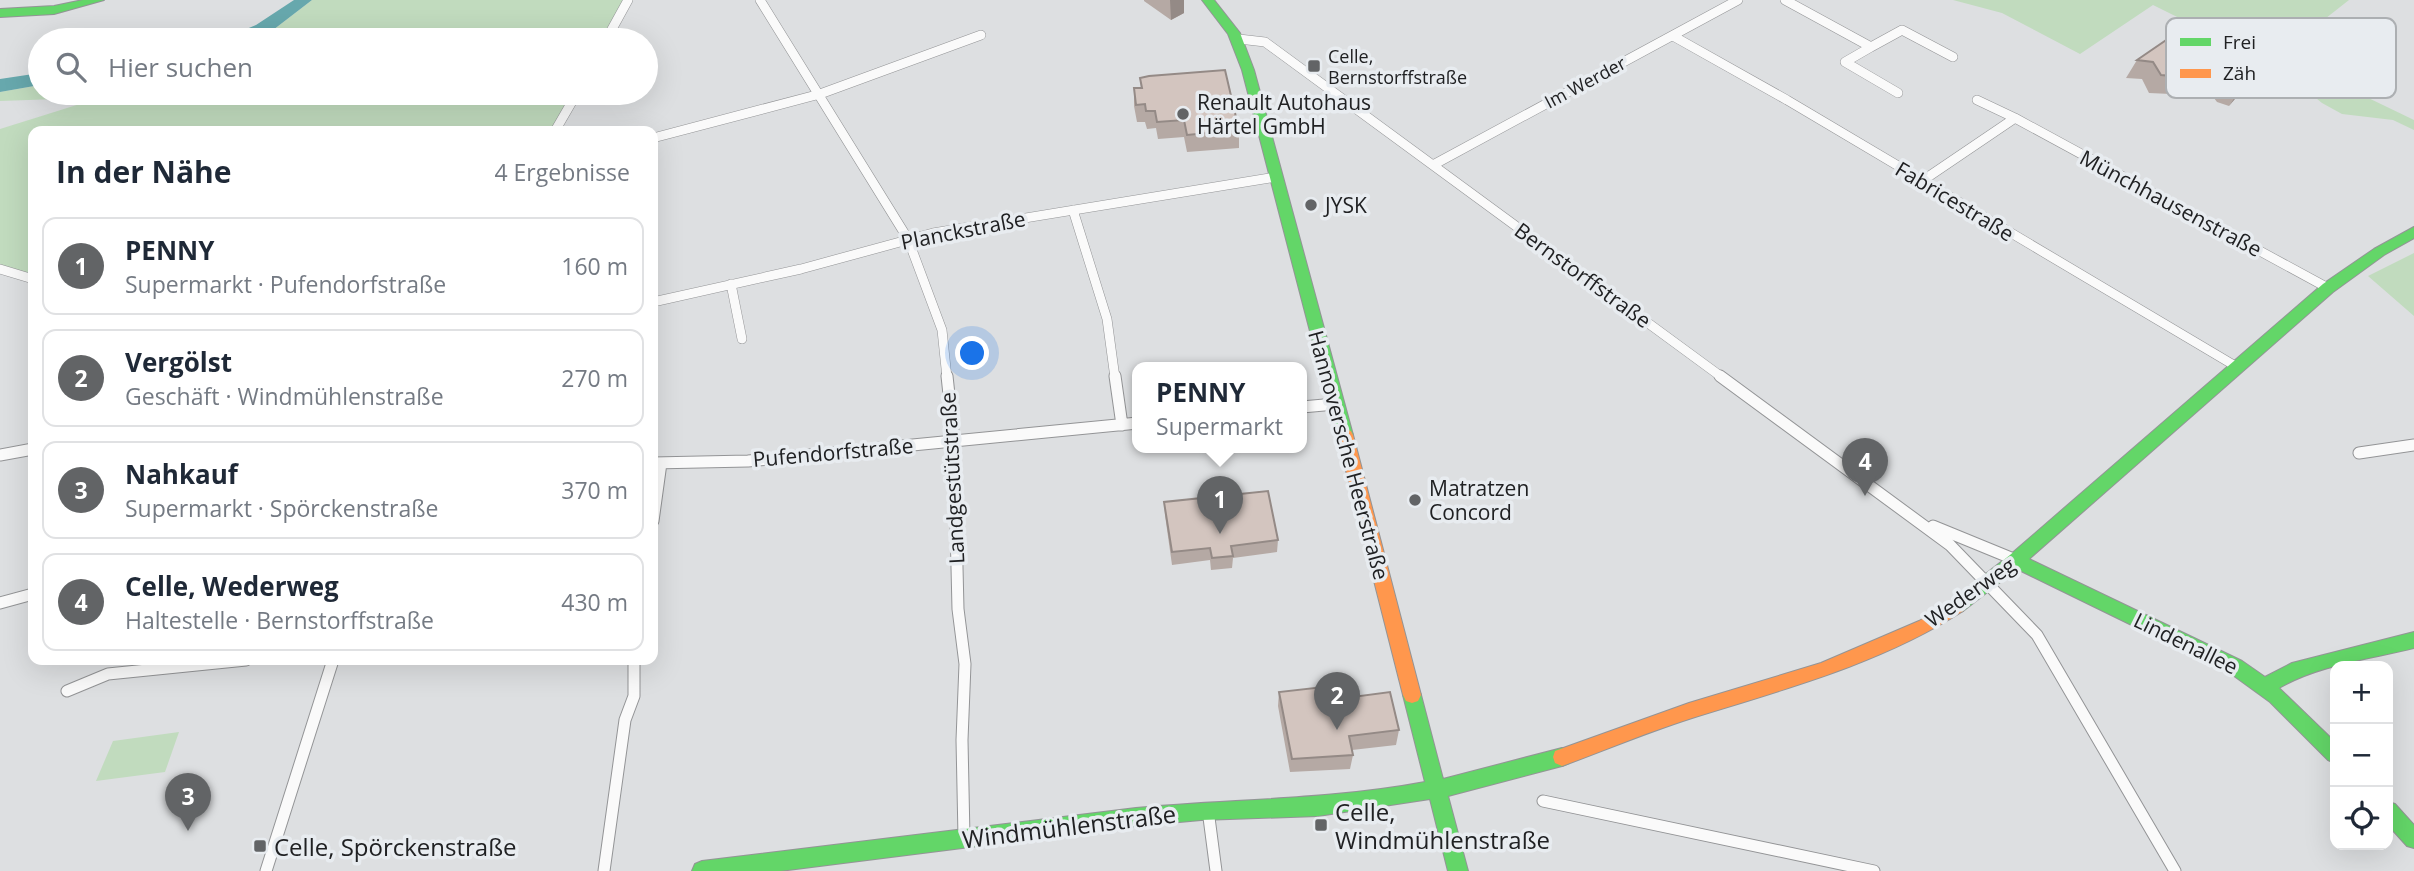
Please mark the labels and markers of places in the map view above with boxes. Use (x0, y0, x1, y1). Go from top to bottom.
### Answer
place label: Celle, Bernstorffstraße (1328, 44, 1467, 89)
marker: Celle, Bernstorffstraße (1306, 58, 1322, 74)
place label: Renault Autohaus Härtel GmbH (1197, 88, 1371, 140)
marker: Renault Autohaus Härtel GmbH (1175, 106, 1191, 122)
place label: JYSK (1323, 191, 1367, 219)
marker: JYSK (1303, 197, 1319, 213)
pin: 4 (1842, 438, 1888, 496)
place label: Matratzen Concord (1429, 474, 1529, 526)
pin: 1 (1197, 476, 1243, 534)
marker: Matratzen Concord (1407, 492, 1423, 508)
pin: 2 (1314, 672, 1360, 730)
pin: 3 (165, 773, 211, 831)
place label: Celle, Windmühlenstraße (1335, 795, 1550, 856)
marker: Celle, Windmühlenstraße (1313, 817, 1329, 833)
place label: Celle, Spörckenstraße (274, 830, 517, 863)
marker: Celle, Spörckenstraße (252, 838, 268, 854)

